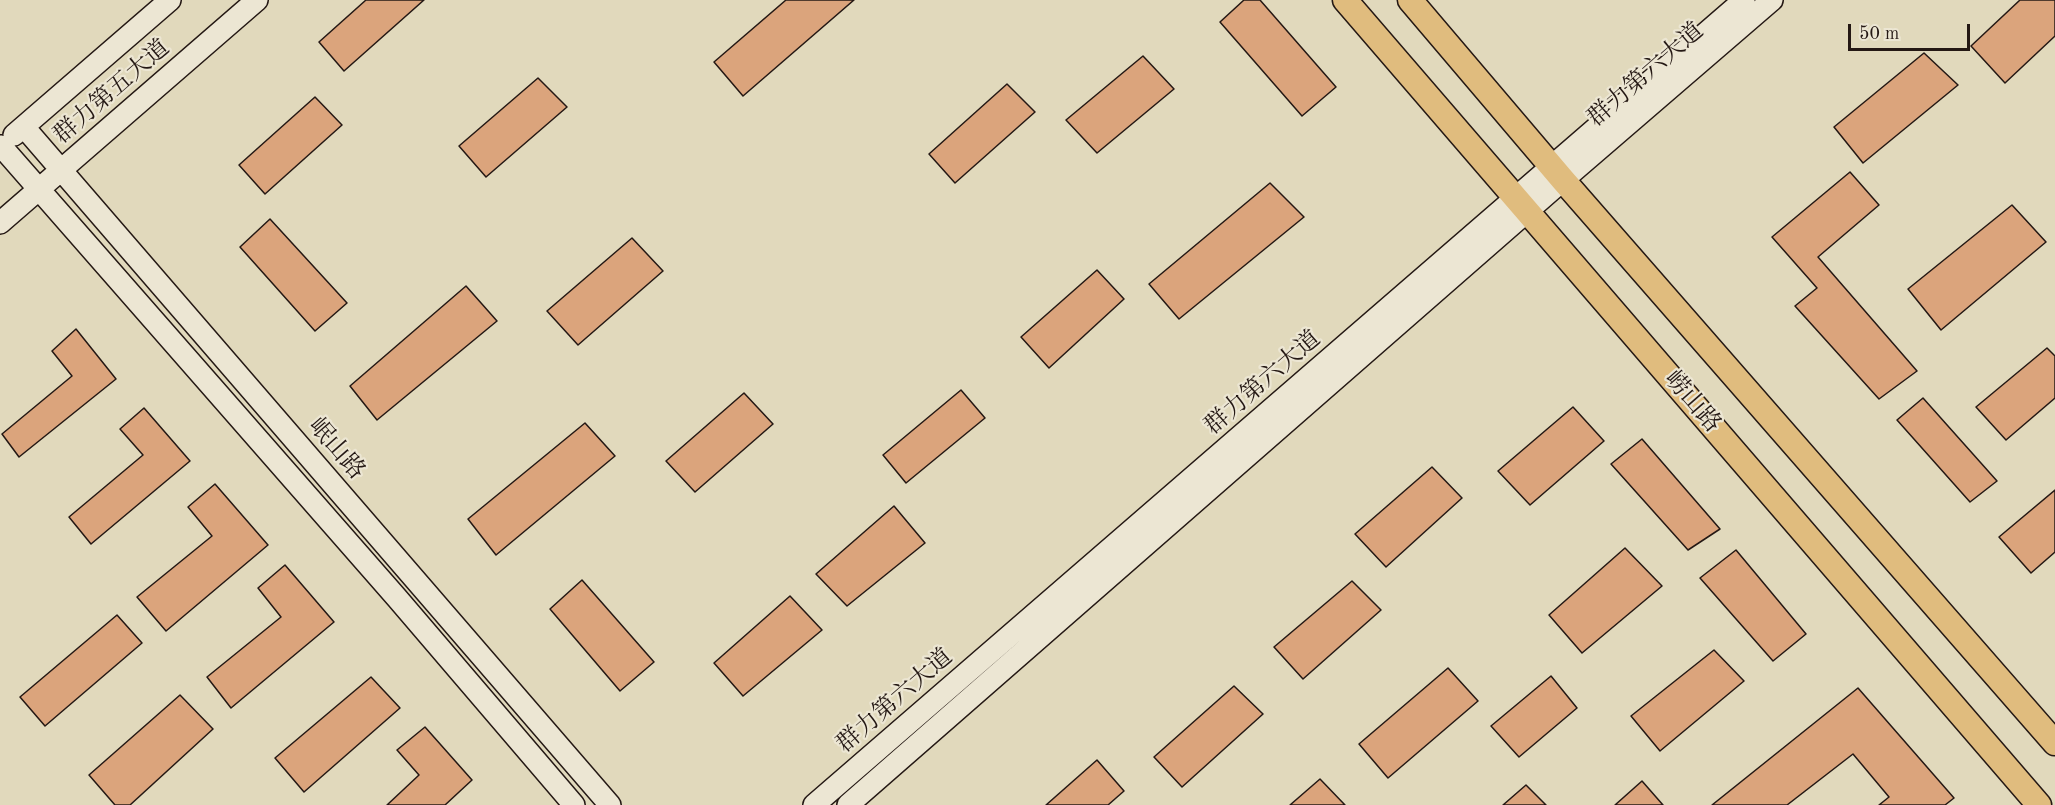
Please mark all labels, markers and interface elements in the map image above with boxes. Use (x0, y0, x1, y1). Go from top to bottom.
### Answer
scale bar (1851, 12, 1972, 50)
street label: 群力第六大道 (1582, 17, 1710, 133)
text: 50 m (1859, 25, 1899, 43)
street label: 群力第五大道 (48, 34, 176, 150)
street label: 群力第六大道 (1199, 325, 1327, 441)
street label: 崂山路 (1658, 365, 1726, 439)
street label: 岷山路 (302, 412, 370, 486)
street label: 群力第六大道 (831, 643, 959, 759)

